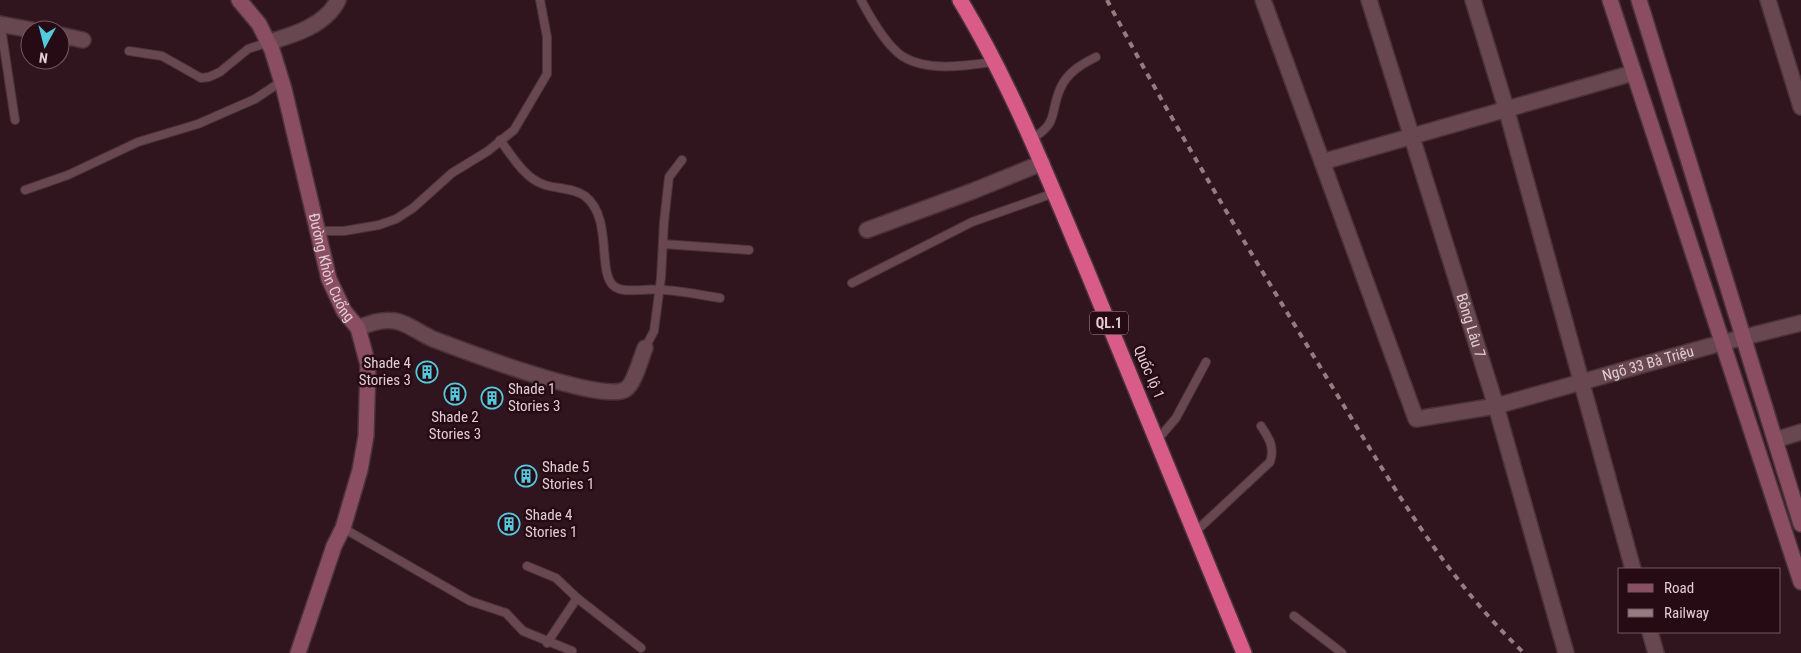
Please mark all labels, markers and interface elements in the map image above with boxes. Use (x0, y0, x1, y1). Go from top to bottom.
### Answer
north arrow (20, 20, 70, 70)
text: N (38, 49, 49, 66)
street label: Đường Khòn Cuổng (305, 211, 358, 326)
street label: Bông Lâu 7 (1452, 291, 1489, 360)
road number: QL.1 (1090, 312, 1128, 334)
street label: Ngõ 33 Bà Triệu (1600, 342, 1696, 385)
street label: Quốc lộ 1 (1130, 343, 1168, 401)
place label: Shade 4 Stories 3 (359, 354, 411, 389)
building icon: Shade 4 Stories 3 (415, 360, 439, 384)
place label: Shade 1 Stories 3 (508, 380, 560, 415)
building icon: Shade 2 Stories 3 (443, 382, 467, 406)
building icon: Shade 1 Stories 3 (480, 386, 504, 410)
place label: Shade 2 Stories 3 (429, 408, 481, 443)
place label: Shade 5 Stories 1 (542, 458, 594, 493)
building icon: Shade 5 Stories 1 (514, 464, 538, 488)
place label: Shade 4 Stories 1 (525, 506, 577, 541)
building icon: Shade 4 Stories 1 (497, 512, 521, 536)
legend (1618, 568, 1781, 633)
text: Road (1664, 579, 1694, 597)
text: Railway (1664, 604, 1709, 622)

